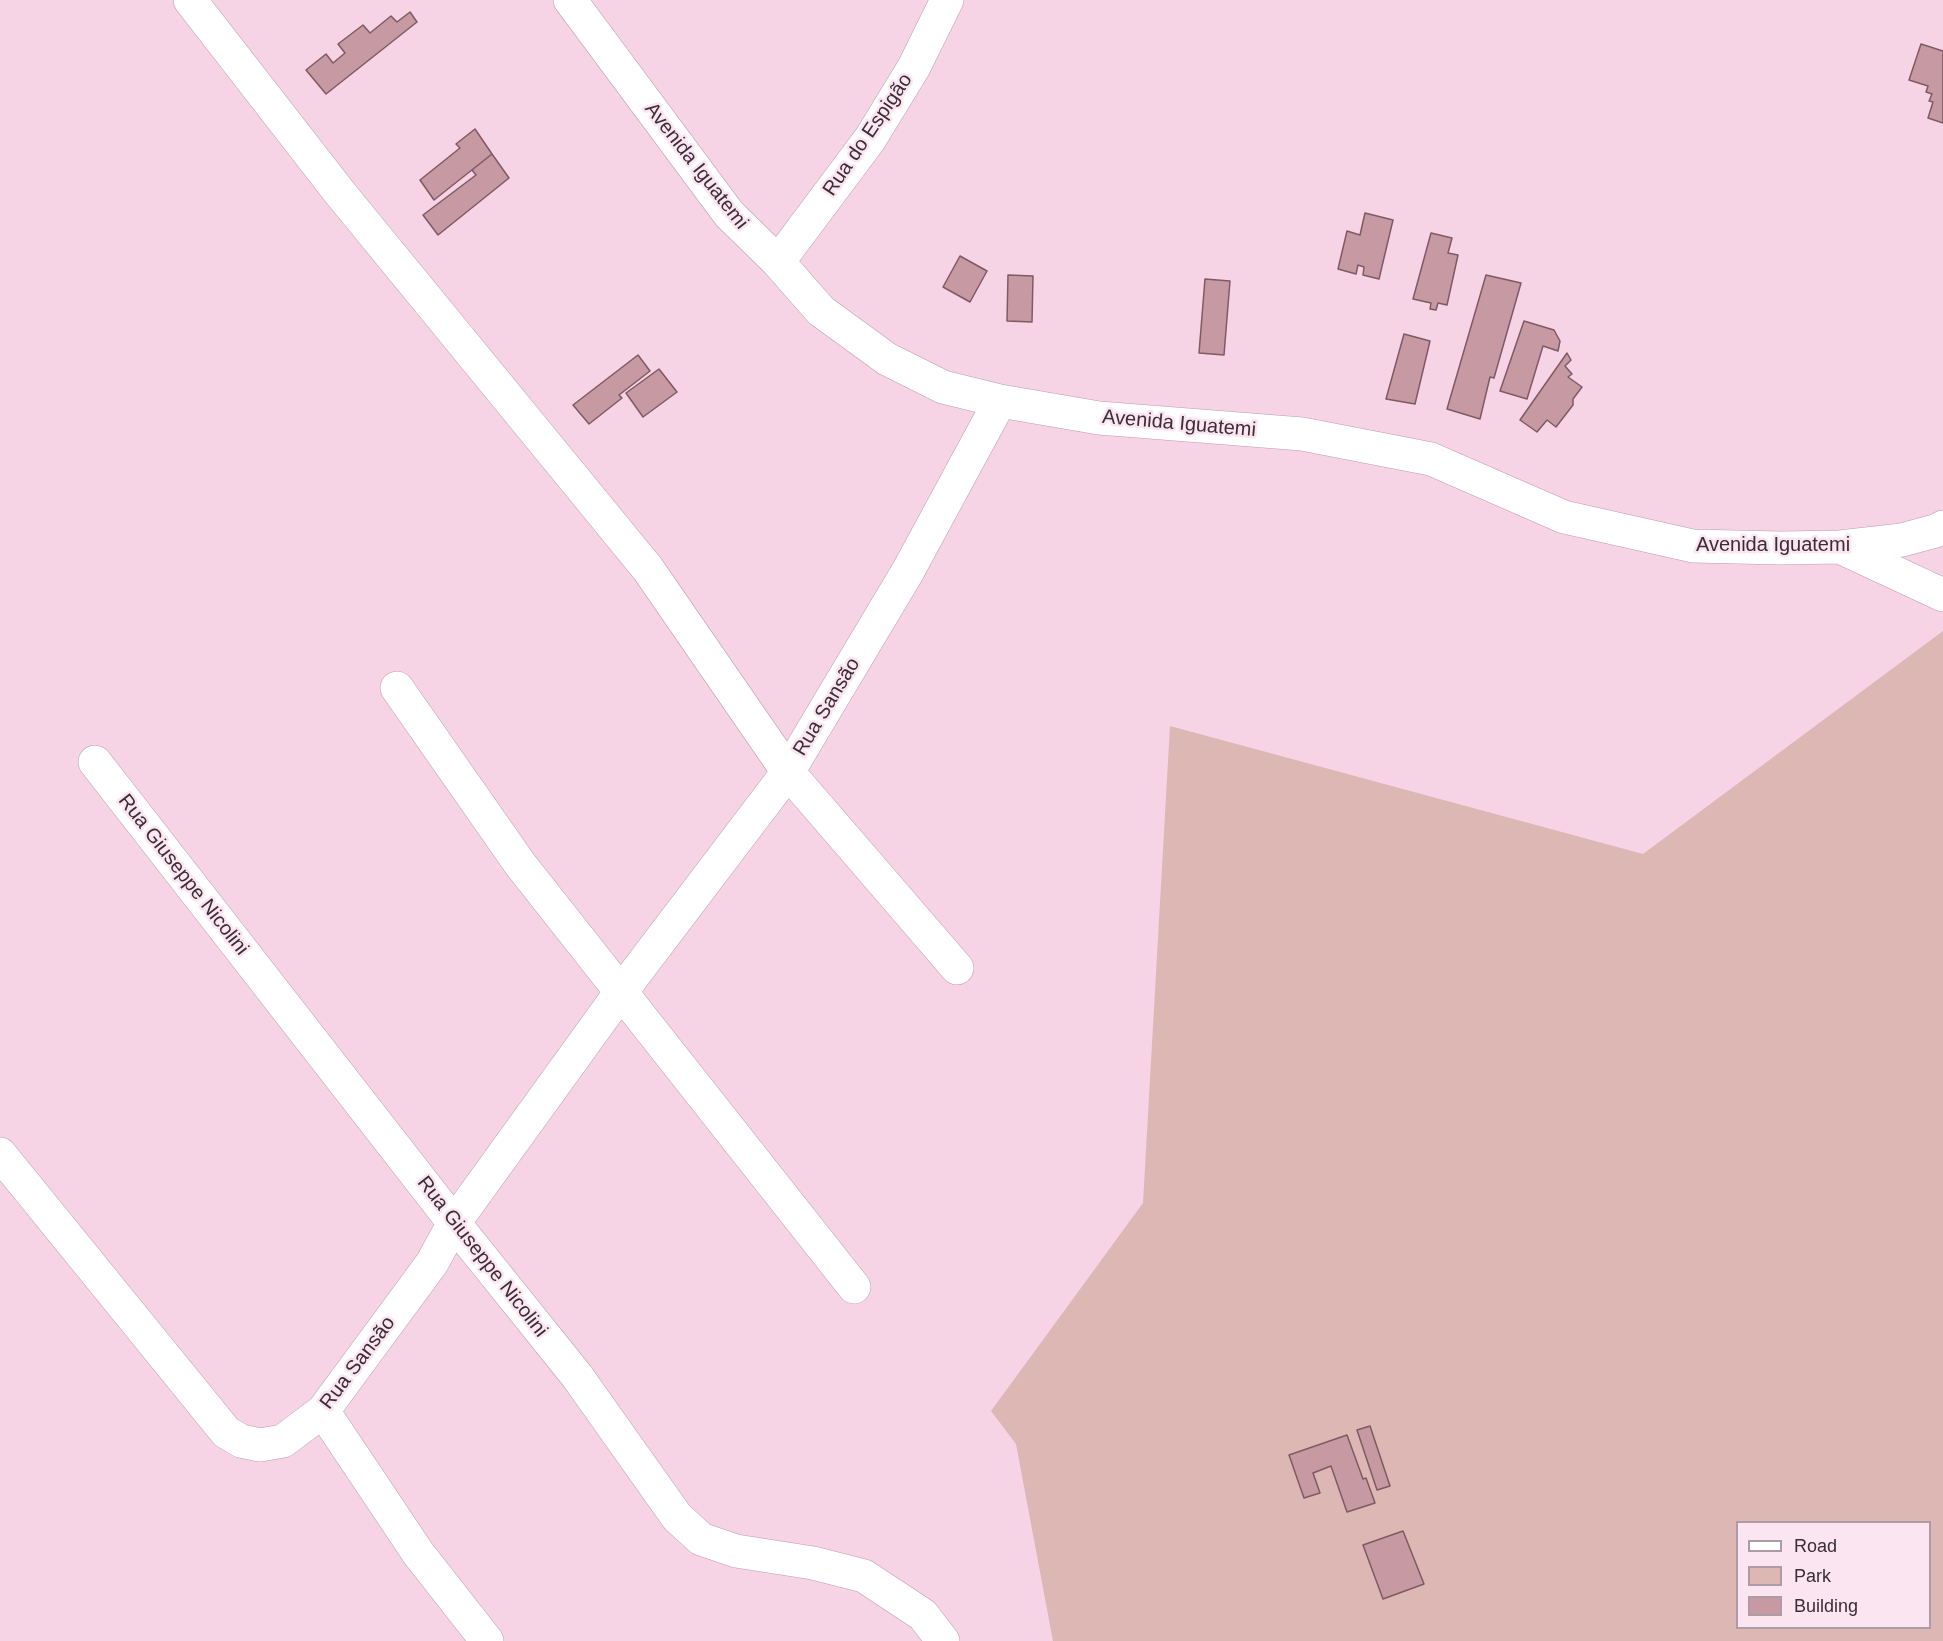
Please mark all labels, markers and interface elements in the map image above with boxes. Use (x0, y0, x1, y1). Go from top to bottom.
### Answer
street label: Rua do Espigão (818, 69, 918, 201)
street label: Avenida Iguatemi (639, 98, 753, 234)
street label: Avenida Iguatemi (1101, 405, 1257, 443)
street label: Avenida Iguatemi (1696, 533, 1850, 557)
street label: Rua Sansão (788, 654, 866, 760)
street label: Rua Giuseppe Nicolini (113, 790, 253, 960)
street label: Rua Giuseppe Nicolini (412, 1172, 552, 1342)
street label: Rua Sansão (315, 1312, 401, 1414)
legend (1736, 1521, 1931, 1629)
text: Road (1794, 1536, 1837, 1556)
text: Park (1794, 1566, 1831, 1586)
text: Building (1794, 1596, 1858, 1616)

